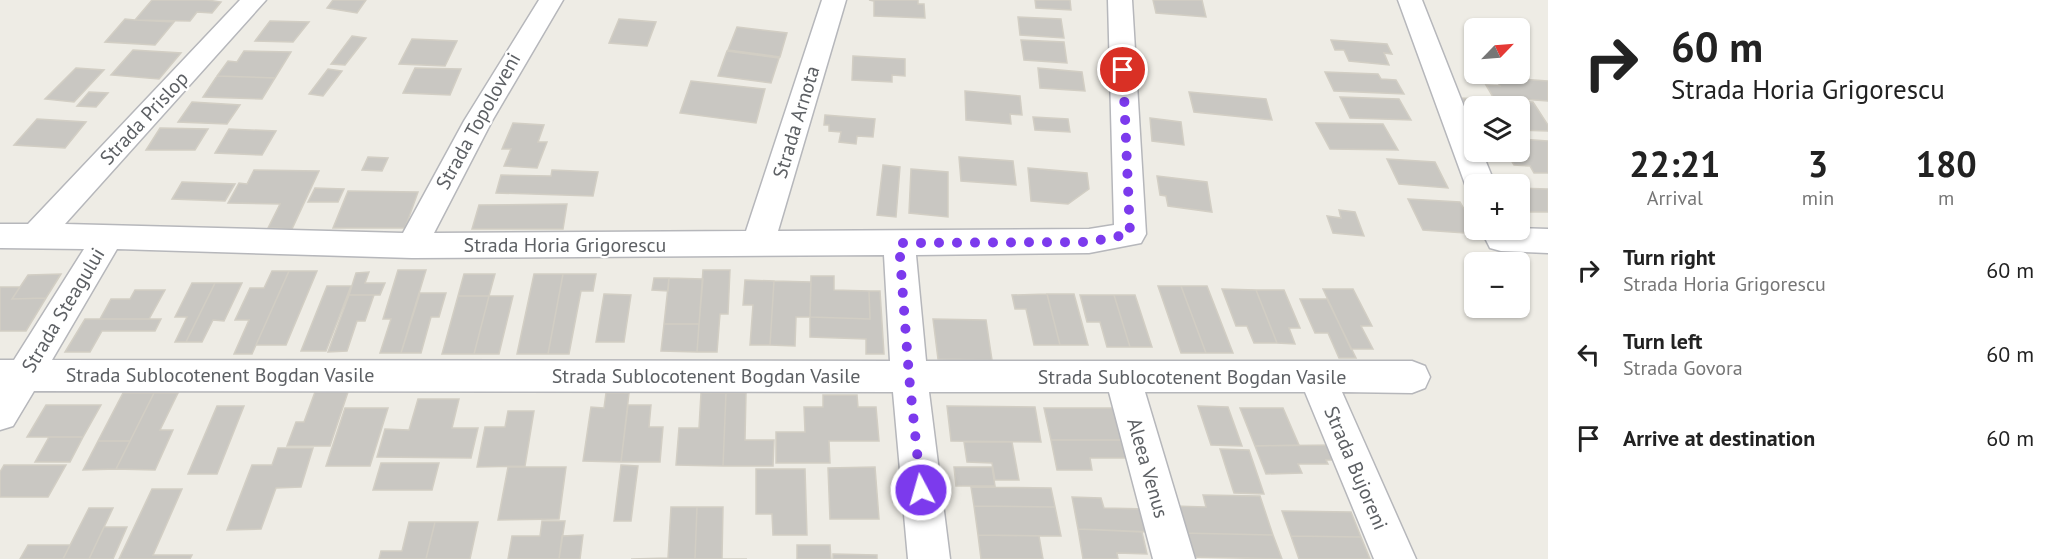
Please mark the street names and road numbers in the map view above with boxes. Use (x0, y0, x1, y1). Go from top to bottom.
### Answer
street label: Strada Topoloveni (430, 48, 526, 194)
street label: Strada Arnota (767, 63, 825, 181)
street label: Strada Prislop (94, 66, 194, 170)
street label: Strada Horia Grigorescu (464, 232, 666, 258)
street label: Strada Steagului (16, 243, 110, 377)
street label: Strada Sublocotenent Bogdan Vasile (66, 362, 374, 388)
street label: Strada Sublocotenent Bogdan Vasile (552, 363, 860, 389)
street label: Strada Sublocotenent Bogdan Vasile (1038, 364, 1346, 390)
street label: Strada Bujoreni (1318, 402, 1394, 534)
street label: Aleea Venus (1121, 415, 1175, 521)

